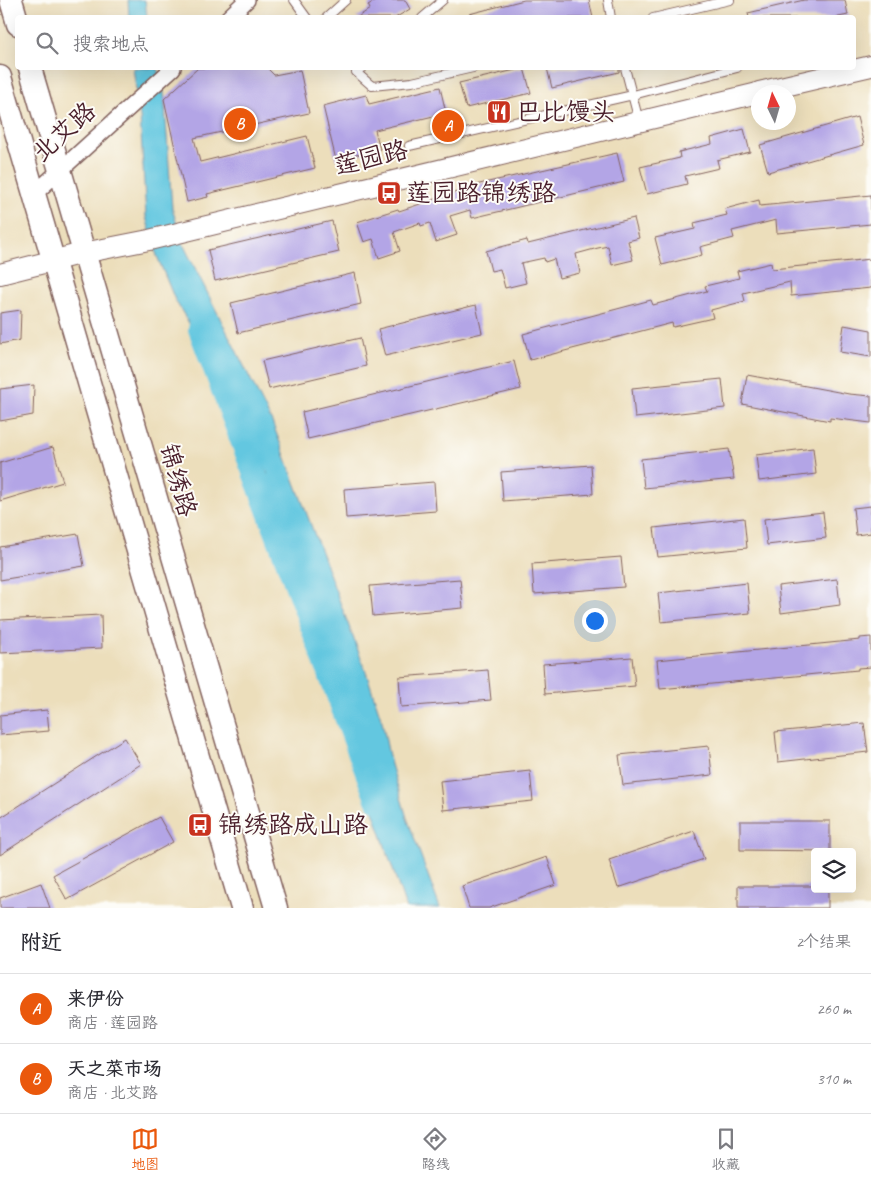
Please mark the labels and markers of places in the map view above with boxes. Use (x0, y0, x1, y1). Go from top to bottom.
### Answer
place label: 巴比馒头 (516, 96, 616, 128)
restaurant icon: 巴比馒头 (486, 99, 512, 125)
pin: B (224, 105, 256, 143)
pin: A (432, 107, 464, 145)
place label: 莲园路锦绣路 (406, 177, 556, 209)
bus stop icon: 莲园路锦绣路 (376, 180, 402, 206)
place label: 锦绣路成山路 (218, 809, 368, 841)
bus stop icon: 锦绣路成山路 (187, 812, 213, 838)

